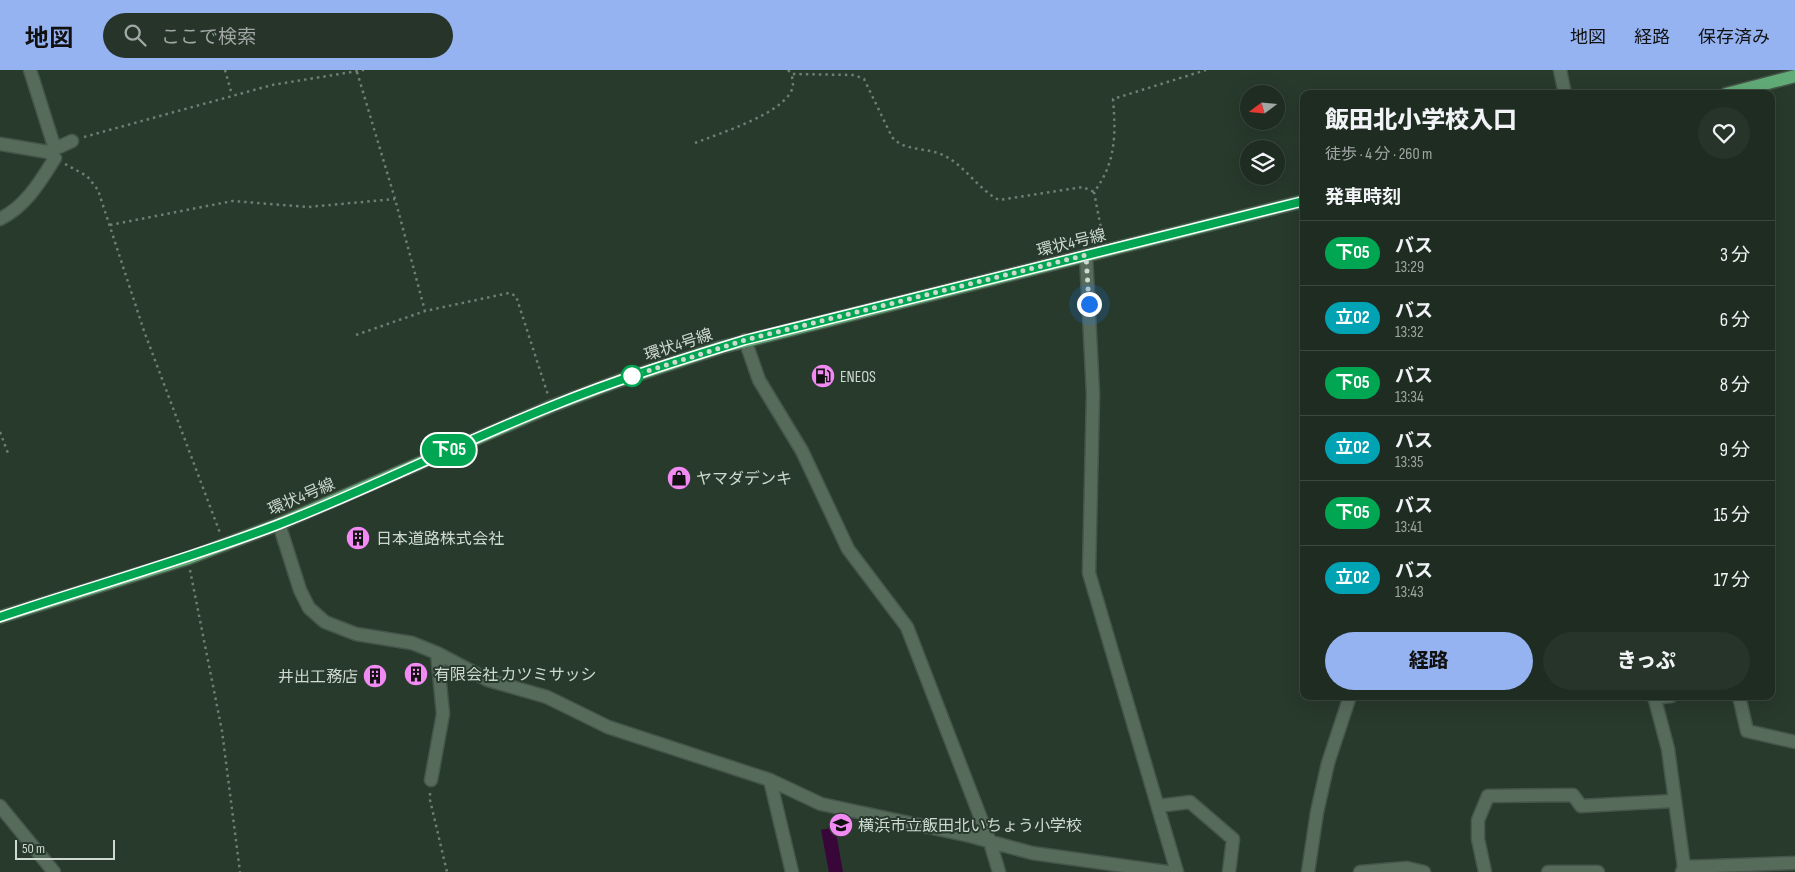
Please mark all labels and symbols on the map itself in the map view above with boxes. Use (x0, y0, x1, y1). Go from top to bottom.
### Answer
north arrow (1240, 85, 1285, 130)
street label: 環状4号線 (1035, 226, 1108, 261)
your location (1077, 292, 1102, 317)
street label: 環状4号線 (642, 325, 715, 365)
fuel station icon: ENEOS (810, 363, 836, 389)
unlabelled marker (621, 365, 643, 387)
place label: ENEOS (840, 368, 876, 387)
line badge: 下05 (420, 434, 478, 466)
shop icon: ヤマダデンキ (666, 465, 692, 491)
place label: ヤマダデンキ (696, 470, 792, 489)
street label: 環状4号線 (265, 475, 338, 520)
building icon: 日本道路株式会社 (345, 525, 371, 551)
place label: 日本道路株式会社 (376, 530, 504, 549)
building icon: 有限会社 カツミサッシ (403, 661, 429, 687)
building icon: 井出工務店 (362, 663, 388, 689)
place label: 有限会社 カツミサッシ (434, 666, 597, 685)
place label: 井出工務店 (278, 668, 358, 687)
school or university icon: 横浜市立飯田北いちょう小学校 (828, 812, 854, 838)
place label: 横浜市立飯田北いちょう小学校 (858, 817, 1082, 836)
scale bar (15, 837, 115, 860)

